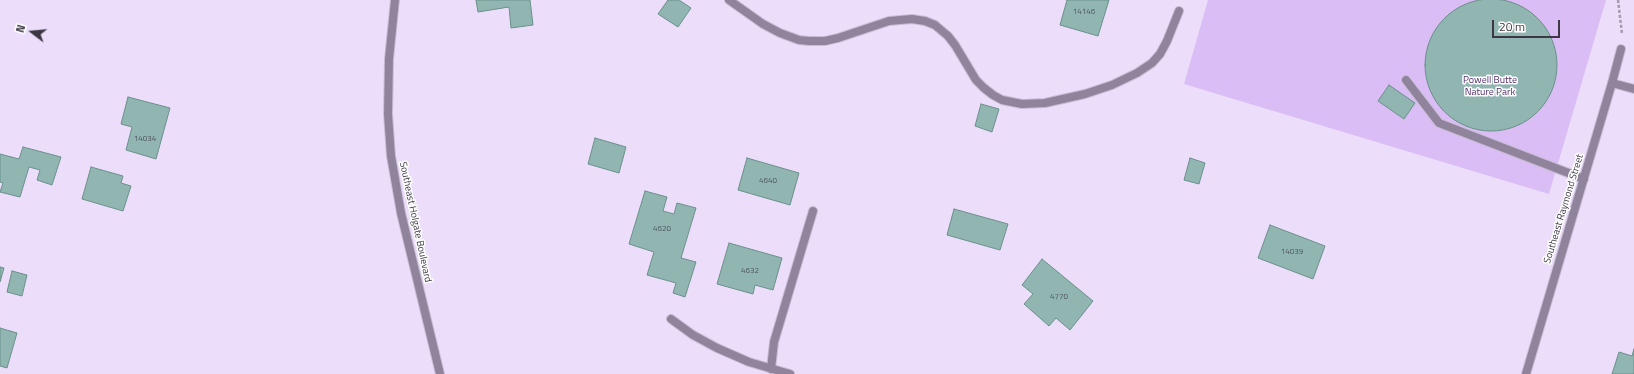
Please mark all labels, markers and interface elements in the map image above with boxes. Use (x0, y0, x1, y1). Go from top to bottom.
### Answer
house number: 14146 (1073, 7, 1095, 17)
north arrow (12, 12, 52, 52)
scale bar (1494, 12, 1562, 38)
text: 20 m (1499, 17, 1525, 36)
text: N (12, 23, 29, 35)
park label: Powell Butte Nature Park (1463, 75, 1517, 98)
house number: 14034 (134, 134, 156, 144)
street label: Southeast Raymond Street (1542, 153, 1586, 265)
street label: Southeast Holgate Boulevard (396, 161, 434, 283)
house number: 4640 (759, 176, 777, 186)
house number: 4620 (653, 224, 671, 234)
house number: 14039 (1281, 247, 1303, 257)
house number: 4632 (741, 266, 759, 276)
house number: 4770 (1050, 292, 1068, 302)

